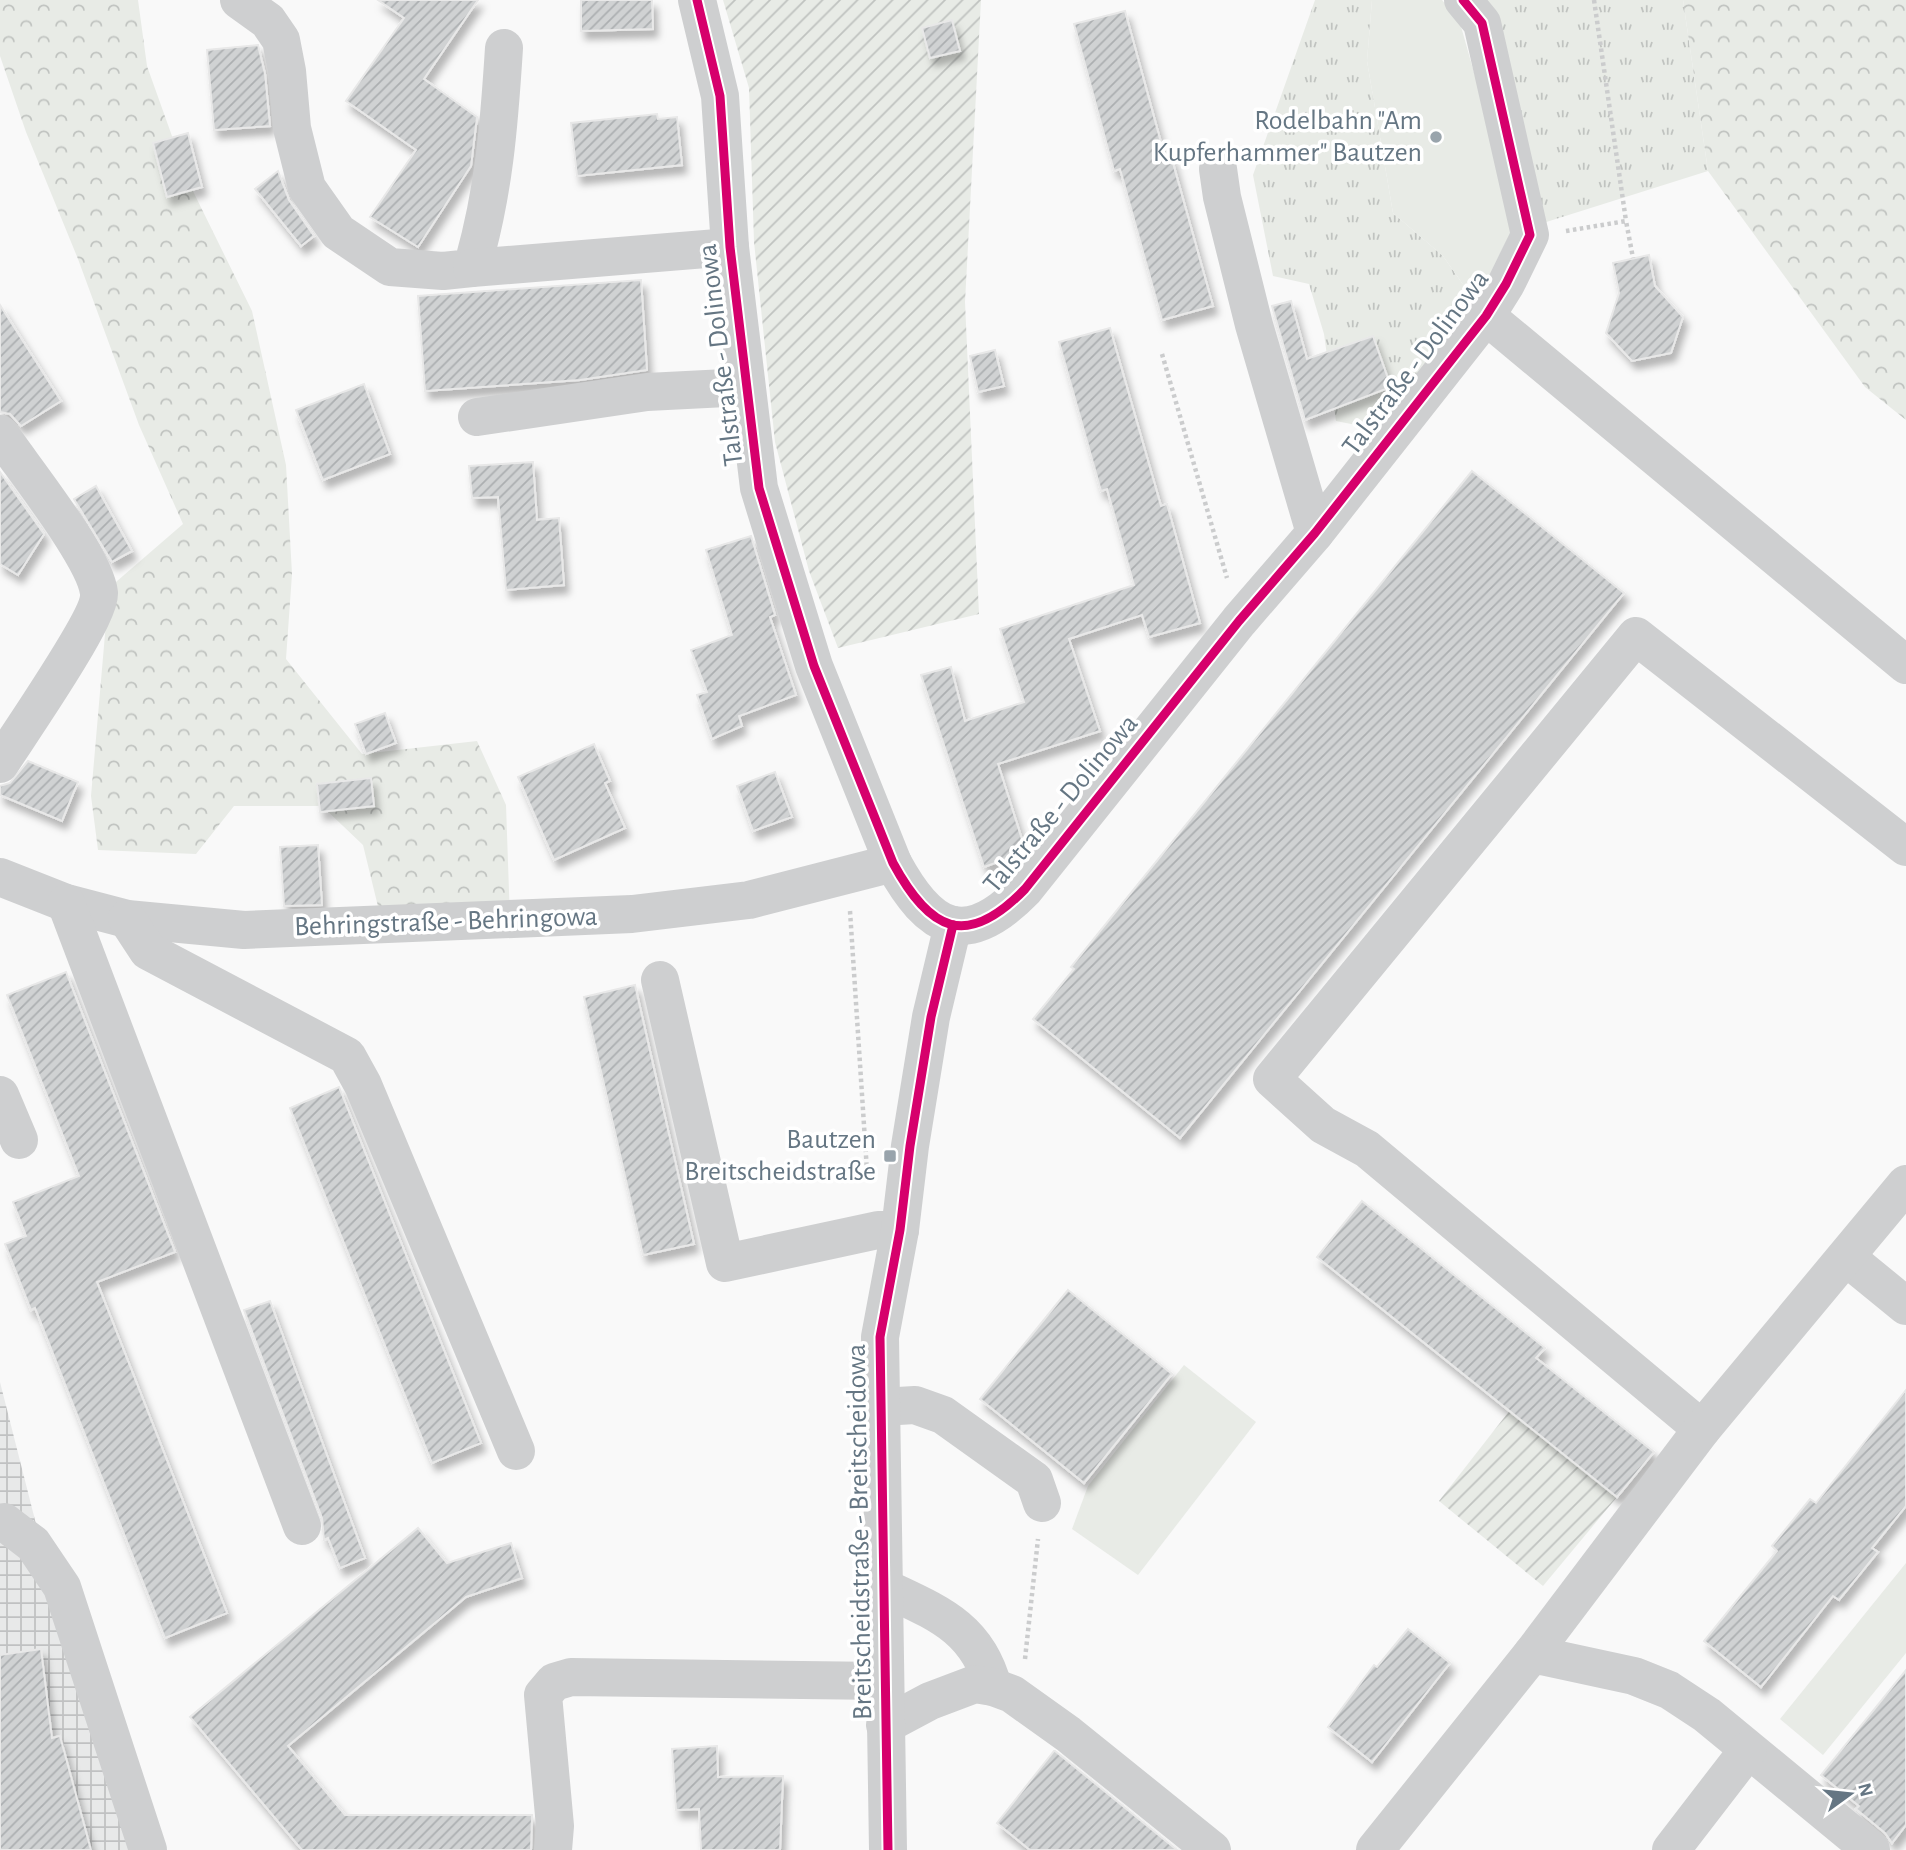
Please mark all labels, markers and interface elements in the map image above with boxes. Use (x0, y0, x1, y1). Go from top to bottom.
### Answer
place label: Rodelbahn "Am Kupferhammer" Bautzen (1153, 107, 1422, 167)
marker: Rodelbahn "Am Kupferhammer" Bautzen (1428, 129, 1444, 145)
street label: Talstraße - Dolinowa (693, 242, 749, 468)
street label: Talstraße - Dolinowa (1338, 265, 1495, 461)
street label: Talstraße - Dolinowa (978, 709, 1144, 899)
street label: Behringstraße - Behringowa (294, 903, 598, 941)
place label: Bautzen Breitscheidstraße (684, 1126, 876, 1186)
marker: Bautzen Breitscheidstraße (882, 1148, 898, 1164)
street label: Breitscheidstraße - Breitscheidowa (843, 1343, 877, 1720)
north arrow (1815, 1759, 1885, 1829)
text: N (1854, 1781, 1876, 1799)

